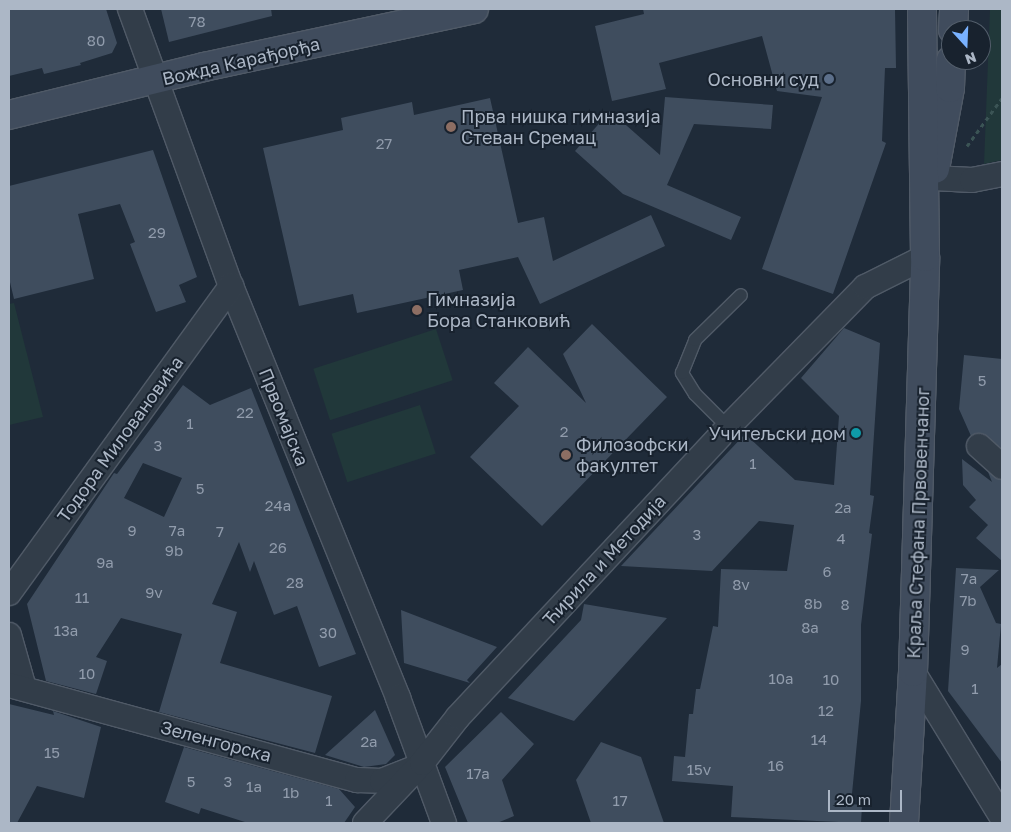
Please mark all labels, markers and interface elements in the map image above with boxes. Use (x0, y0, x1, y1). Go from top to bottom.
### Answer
house number: 78 (188, 13, 206, 31)
north arrow (941, 20, 991, 70)
house number: 80 (87, 32, 105, 50)
street label: Вожда Карађорђа (160, 32, 322, 90)
text: N (963, 49, 979, 68)
place label: Основни суд (708, 68, 819, 90)
marker: Основни суд (823, 73, 835, 85)
place label: Прва нишка гимназија Стеван Сремац (461, 106, 661, 148)
marker: Прва нишка гимназија Стеван Сремац (445, 121, 457, 133)
house number: 27 (376, 135, 392, 153)
house number: 29 (148, 224, 166, 242)
place label: Гимназија Бора Станковић (427, 289, 570, 332)
marker: Гимназија Бора Станковић (411, 304, 423, 316)
street label: Тодора Миловановића (52, 352, 188, 526)
street label: Првомајска (255, 365, 313, 469)
house number: 5 (978, 372, 986, 390)
street label: Краља Стефана Првовенчаног (902, 387, 934, 659)
house number: 22 (236, 404, 254, 422)
house number: 1 (186, 415, 194, 433)
place label: Учитељски дом (709, 422, 846, 444)
house number: 2 (560, 423, 568, 441)
marker: Учитељски дом (850, 427, 862, 439)
place label: Филозофски факултет (576, 434, 688, 476)
house number: 3 (154, 437, 162, 455)
marker: Филозофски факултет (560, 449, 572, 461)
house number: 1 (749, 455, 757, 473)
house number: 5 (196, 480, 204, 498)
street label: Ћирила и Методија (538, 490, 670, 630)
house number: 24a (265, 497, 291, 515)
house number: 2a (834, 499, 852, 517)
house number: 9 (127, 522, 137, 540)
house number: 7a (169, 522, 185, 540)
house number: 7 (216, 523, 224, 541)
house number: 3 (693, 526, 701, 544)
house number: 4 (836, 530, 846, 548)
house number: 26 (269, 539, 287, 557)
house number: 9b (165, 542, 183, 560)
house number: 9a (96, 554, 114, 572)
house number: 6 (822, 563, 832, 581)
house number: 7a (961, 570, 977, 588)
house number: 28 (286, 574, 304, 592)
house number: 8v (732, 576, 750, 594)
house number: 9v (145, 584, 163, 602)
house number: 11 (75, 589, 89, 607)
house number: 7b (959, 592, 977, 610)
house number: 8b (804, 595, 822, 613)
house number: 8 (840, 596, 850, 614)
house number: 8a (801, 619, 819, 637)
house number: 13a (54, 622, 78, 640)
house number: 30 (319, 624, 337, 642)
house number: 9 (960, 641, 970, 659)
house number: 10 (79, 665, 95, 683)
house number: 10a (768, 670, 794, 688)
house number: 10 (823, 671, 839, 689)
house number: 1 (971, 680, 979, 698)
house number: 12 (818, 702, 834, 720)
street label: Зеленгорска (158, 716, 274, 766)
house number: 14 (811, 731, 827, 749)
house number: 2a (360, 733, 378, 751)
house number: 15 (44, 744, 60, 762)
house number: 16 (768, 757, 784, 775)
house number: 15v (687, 761, 711, 779)
house number: 17a (466, 765, 490, 783)
house number: 5 (187, 773, 195, 791)
house number: 3 (224, 773, 232, 791)
house number: 1a (246, 778, 262, 796)
scale bar (831, 780, 905, 812)
house number: 1b (283, 784, 299, 802)
text: 20 m (836, 790, 871, 808)
house number: 1 (325, 792, 333, 810)
house number: 17 (612, 792, 628, 810)

